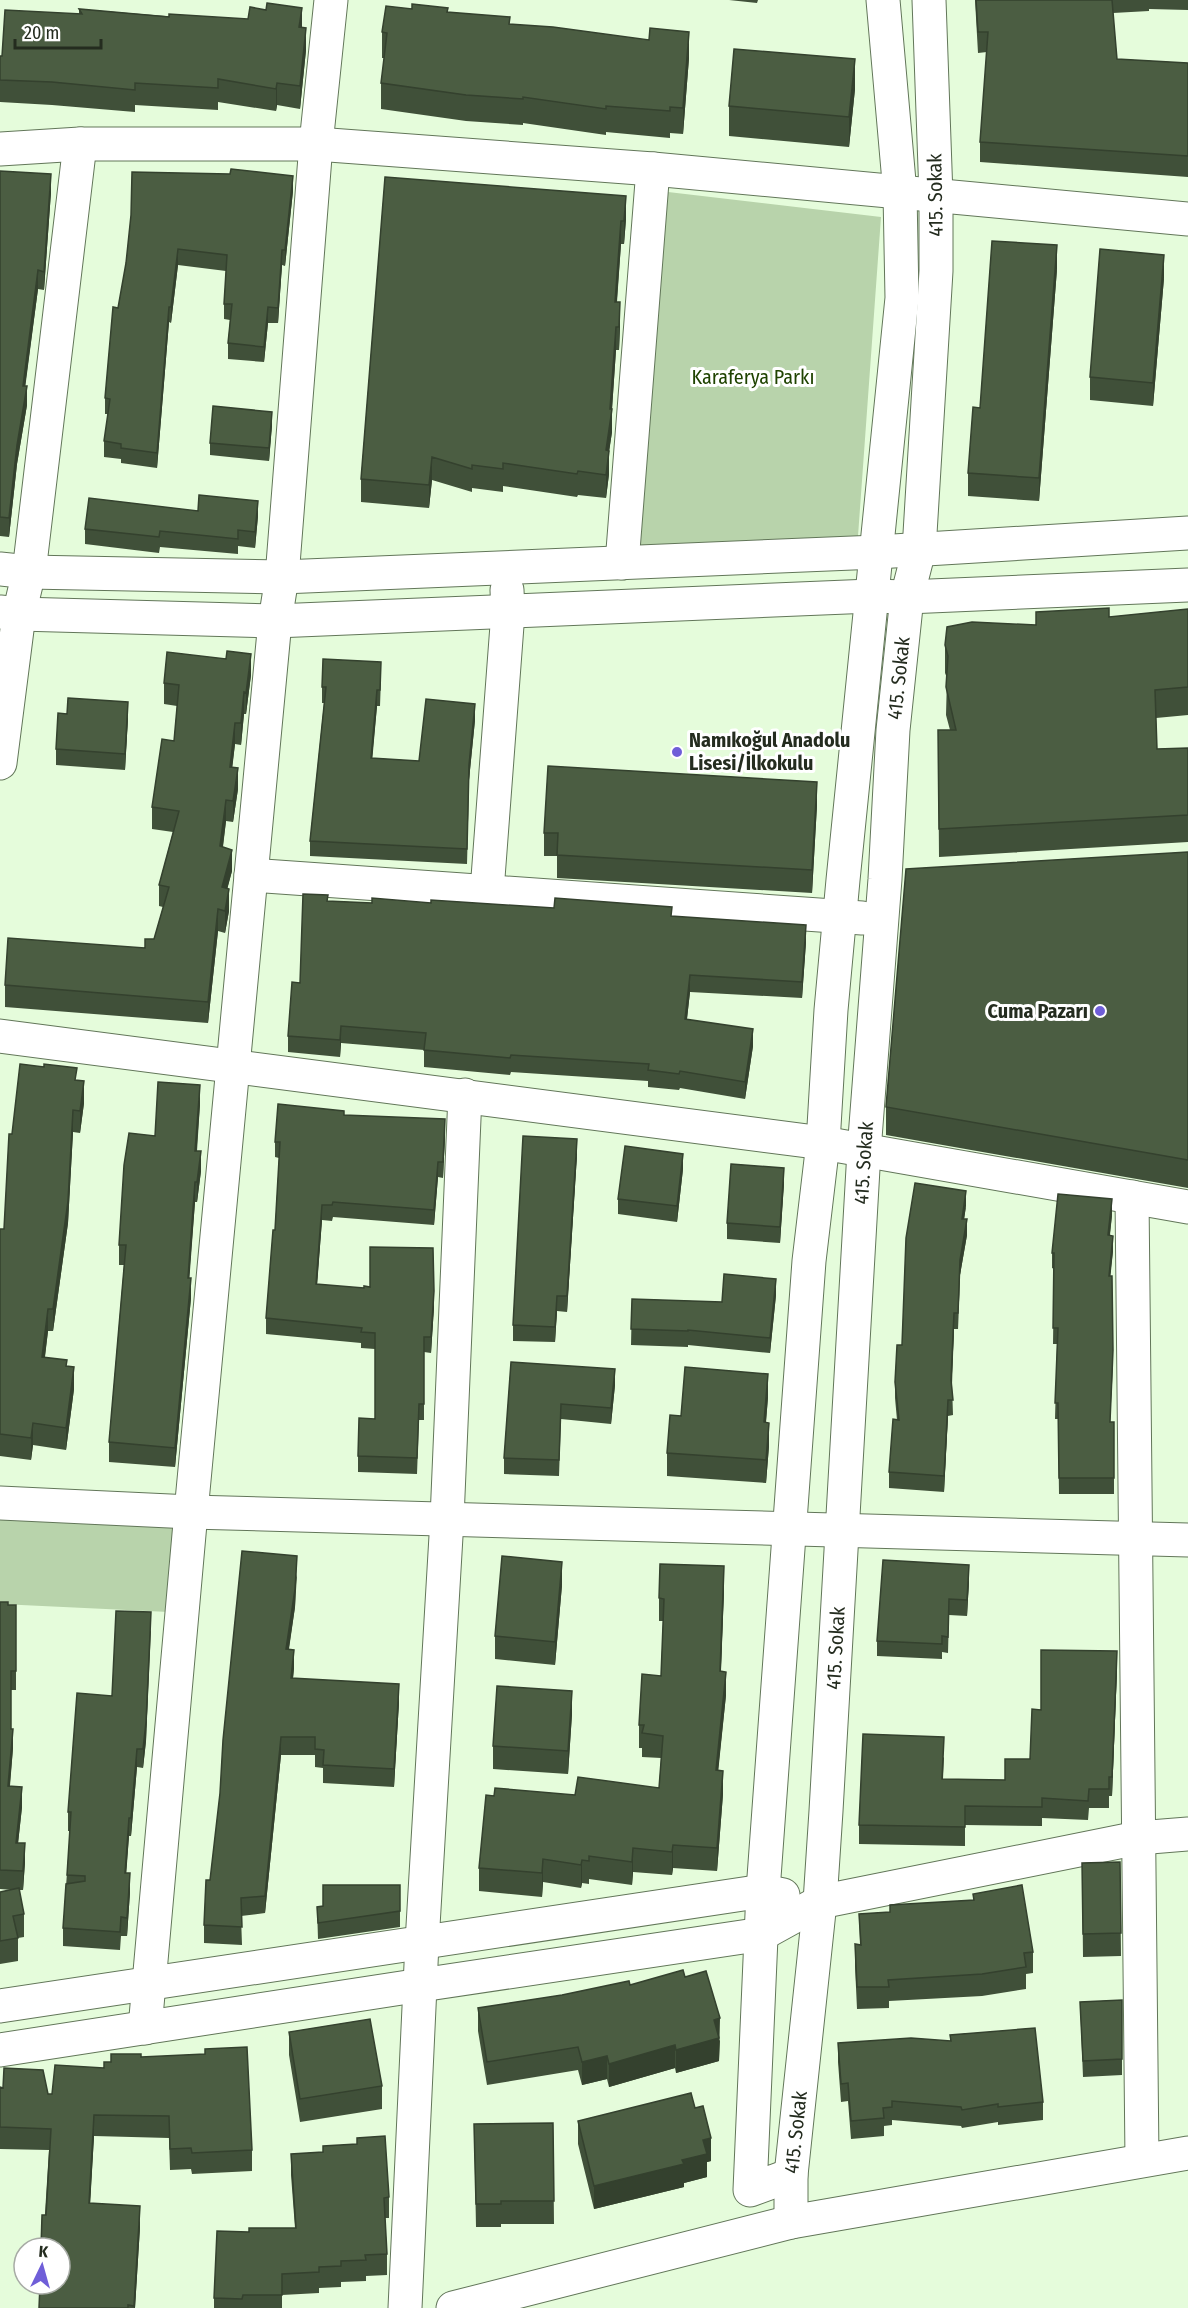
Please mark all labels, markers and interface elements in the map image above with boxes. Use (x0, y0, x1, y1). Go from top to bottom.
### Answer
scale bar (15, 12, 100, 50)
text: 20 m (24, 22, 59, 44)
street label: 415. Sokak (922, 153, 948, 237)
park label: Karaferya Parkı (692, 365, 814, 389)
street label: 415. Sokak (882, 635, 915, 721)
place label: Namıkoğul Anadolu Lisesi/İlkokulu (689, 728, 850, 775)
marker: Namıkoğul Anadolu Lisesi/İlkokulu (670, 745, 684, 759)
place label: Cuma Pazarı (988, 999, 1088, 1023)
marker: Cuma Pazarı (1093, 1004, 1107, 1018)
street label: 415. Sokak (849, 1120, 878, 1205)
street label: 415. Sokak (821, 1605, 850, 1690)
street label: 415. Sokak (779, 2089, 812, 2175)
north arrow (12, 2236, 72, 2296)
text: K (38, 2242, 49, 2261)

